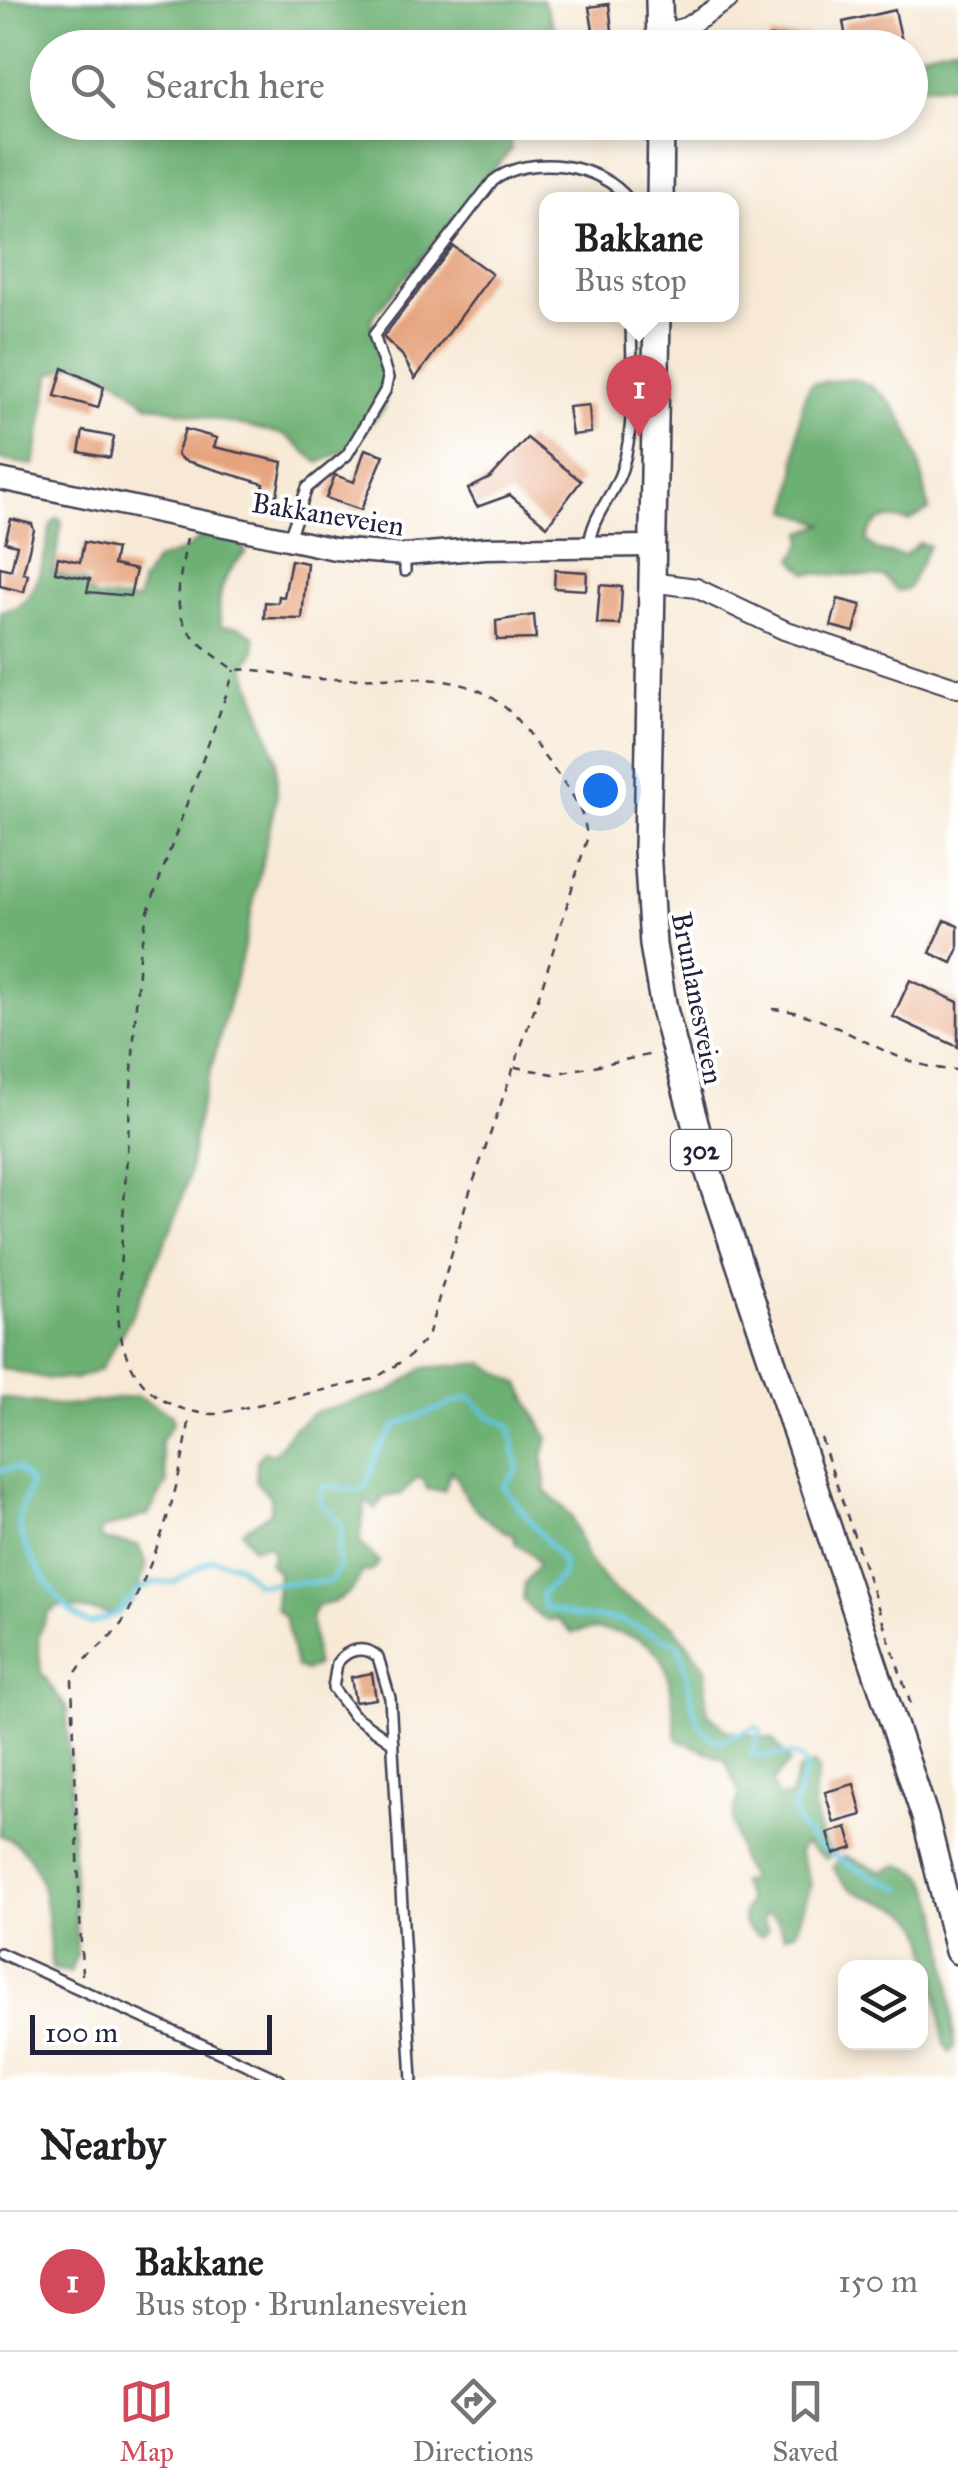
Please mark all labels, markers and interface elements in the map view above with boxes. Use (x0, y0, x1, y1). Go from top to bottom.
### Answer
search box (30, 30, 928, 140)
icon: search (65, 58, 120, 113)
text: Search here (145, 62, 325, 108)
popup (539, 192, 739, 322)
text: Bakkane (575, 215, 703, 261)
text: Bus stop (575, 261, 687, 300)
pin: 1 (606, 354, 672, 437)
street label: Bakkaneveien (249, 485, 407, 544)
your location (575, 765, 626, 816)
street label: Brunlanesveien (664, 909, 731, 1087)
road number: 302 (671, 1130, 731, 1170)
map controls (838, 1960, 928, 2050)
button: layers (838, 1960, 928, 2050)
scale bar (30, 2010, 272, 2054)
text: 100 m (45, 2015, 118, 2050)
text: Nearby (40, 2119, 165, 2171)
text: Bakkane (135, 2239, 264, 2285)
text: 1 (66, 2262, 79, 2301)
text: 150 m (838, 2262, 918, 2301)
text: Bus stop · Brunlanesveien (135, 2285, 468, 2324)
tab: Map (119, 2374, 174, 2469)
tab: Directions (413, 2374, 534, 2469)
tab: Saved (772, 2374, 839, 2469)

